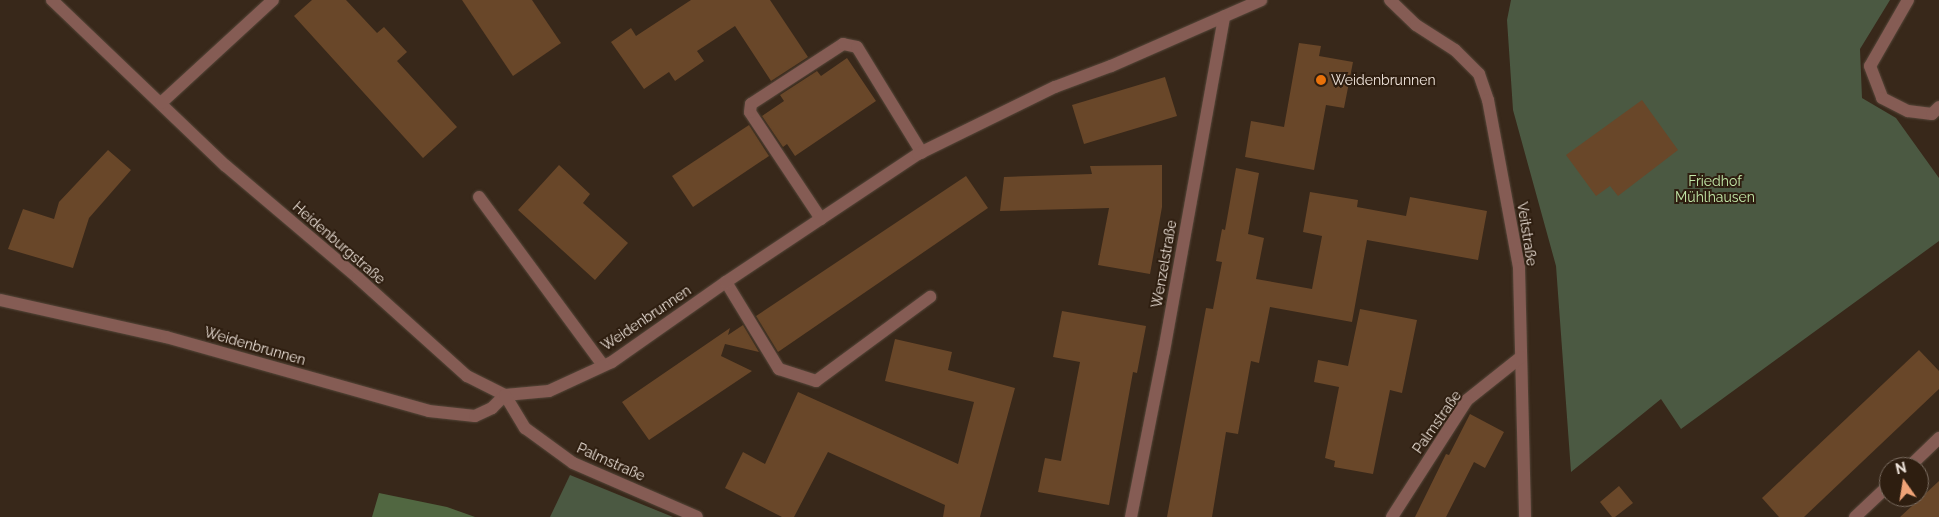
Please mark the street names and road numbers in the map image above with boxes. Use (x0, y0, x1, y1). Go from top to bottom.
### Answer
street label: Heidenburgstraße (289, 198, 389, 288)
street label: Veitstraße (1514, 201, 1540, 267)
street label: Wenzelstraße (1148, 219, 1180, 309)
street label: Weidenbrunnen (598, 282, 694, 354)
street label: Weidenbrunnen (202, 324, 308, 368)
street label: Palmstraße (1409, 387, 1465, 457)
street label: Palmstraße (574, 440, 648, 484)

